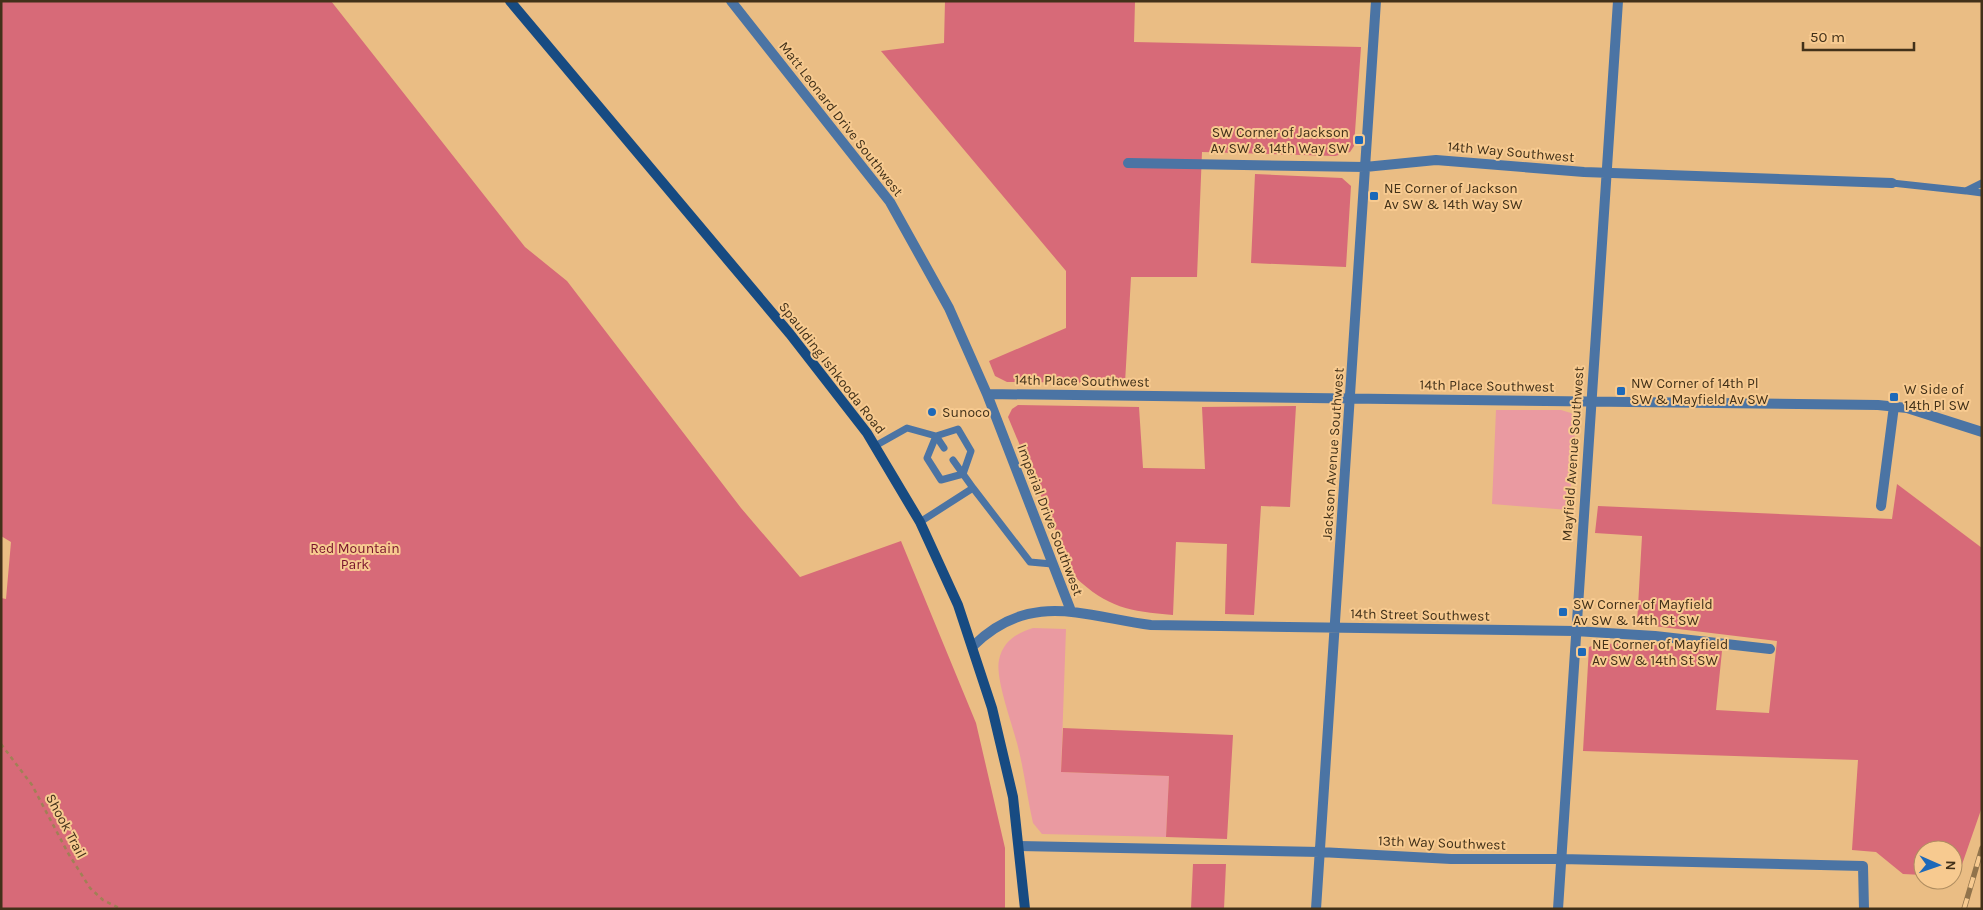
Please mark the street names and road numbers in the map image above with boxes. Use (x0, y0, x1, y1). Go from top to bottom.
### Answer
street label: Matt Leonard Drive Southwest (775, 38, 907, 200)
street label: 14th Way Southwest (1447, 138, 1575, 166)
street label: Spaulding Ishkooda Road (775, 298, 889, 438)
street label: Mayfield Avenue Southwest (1558, 366, 1588, 542)
street label: Jackson Avenue Southwest (1318, 367, 1348, 541)
street label: 14th Place Southwest (1014, 371, 1150, 391)
street label: 14th Place Southwest (1419, 376, 1555, 396)
street label: Imperial Drive Southwest (1013, 442, 1087, 598)
street label: 14th Street Southwest (1350, 605, 1490, 625)
street label: Shook Trail (42, 791, 90, 861)
street label: 13th Way Southwest (1378, 832, 1506, 854)

